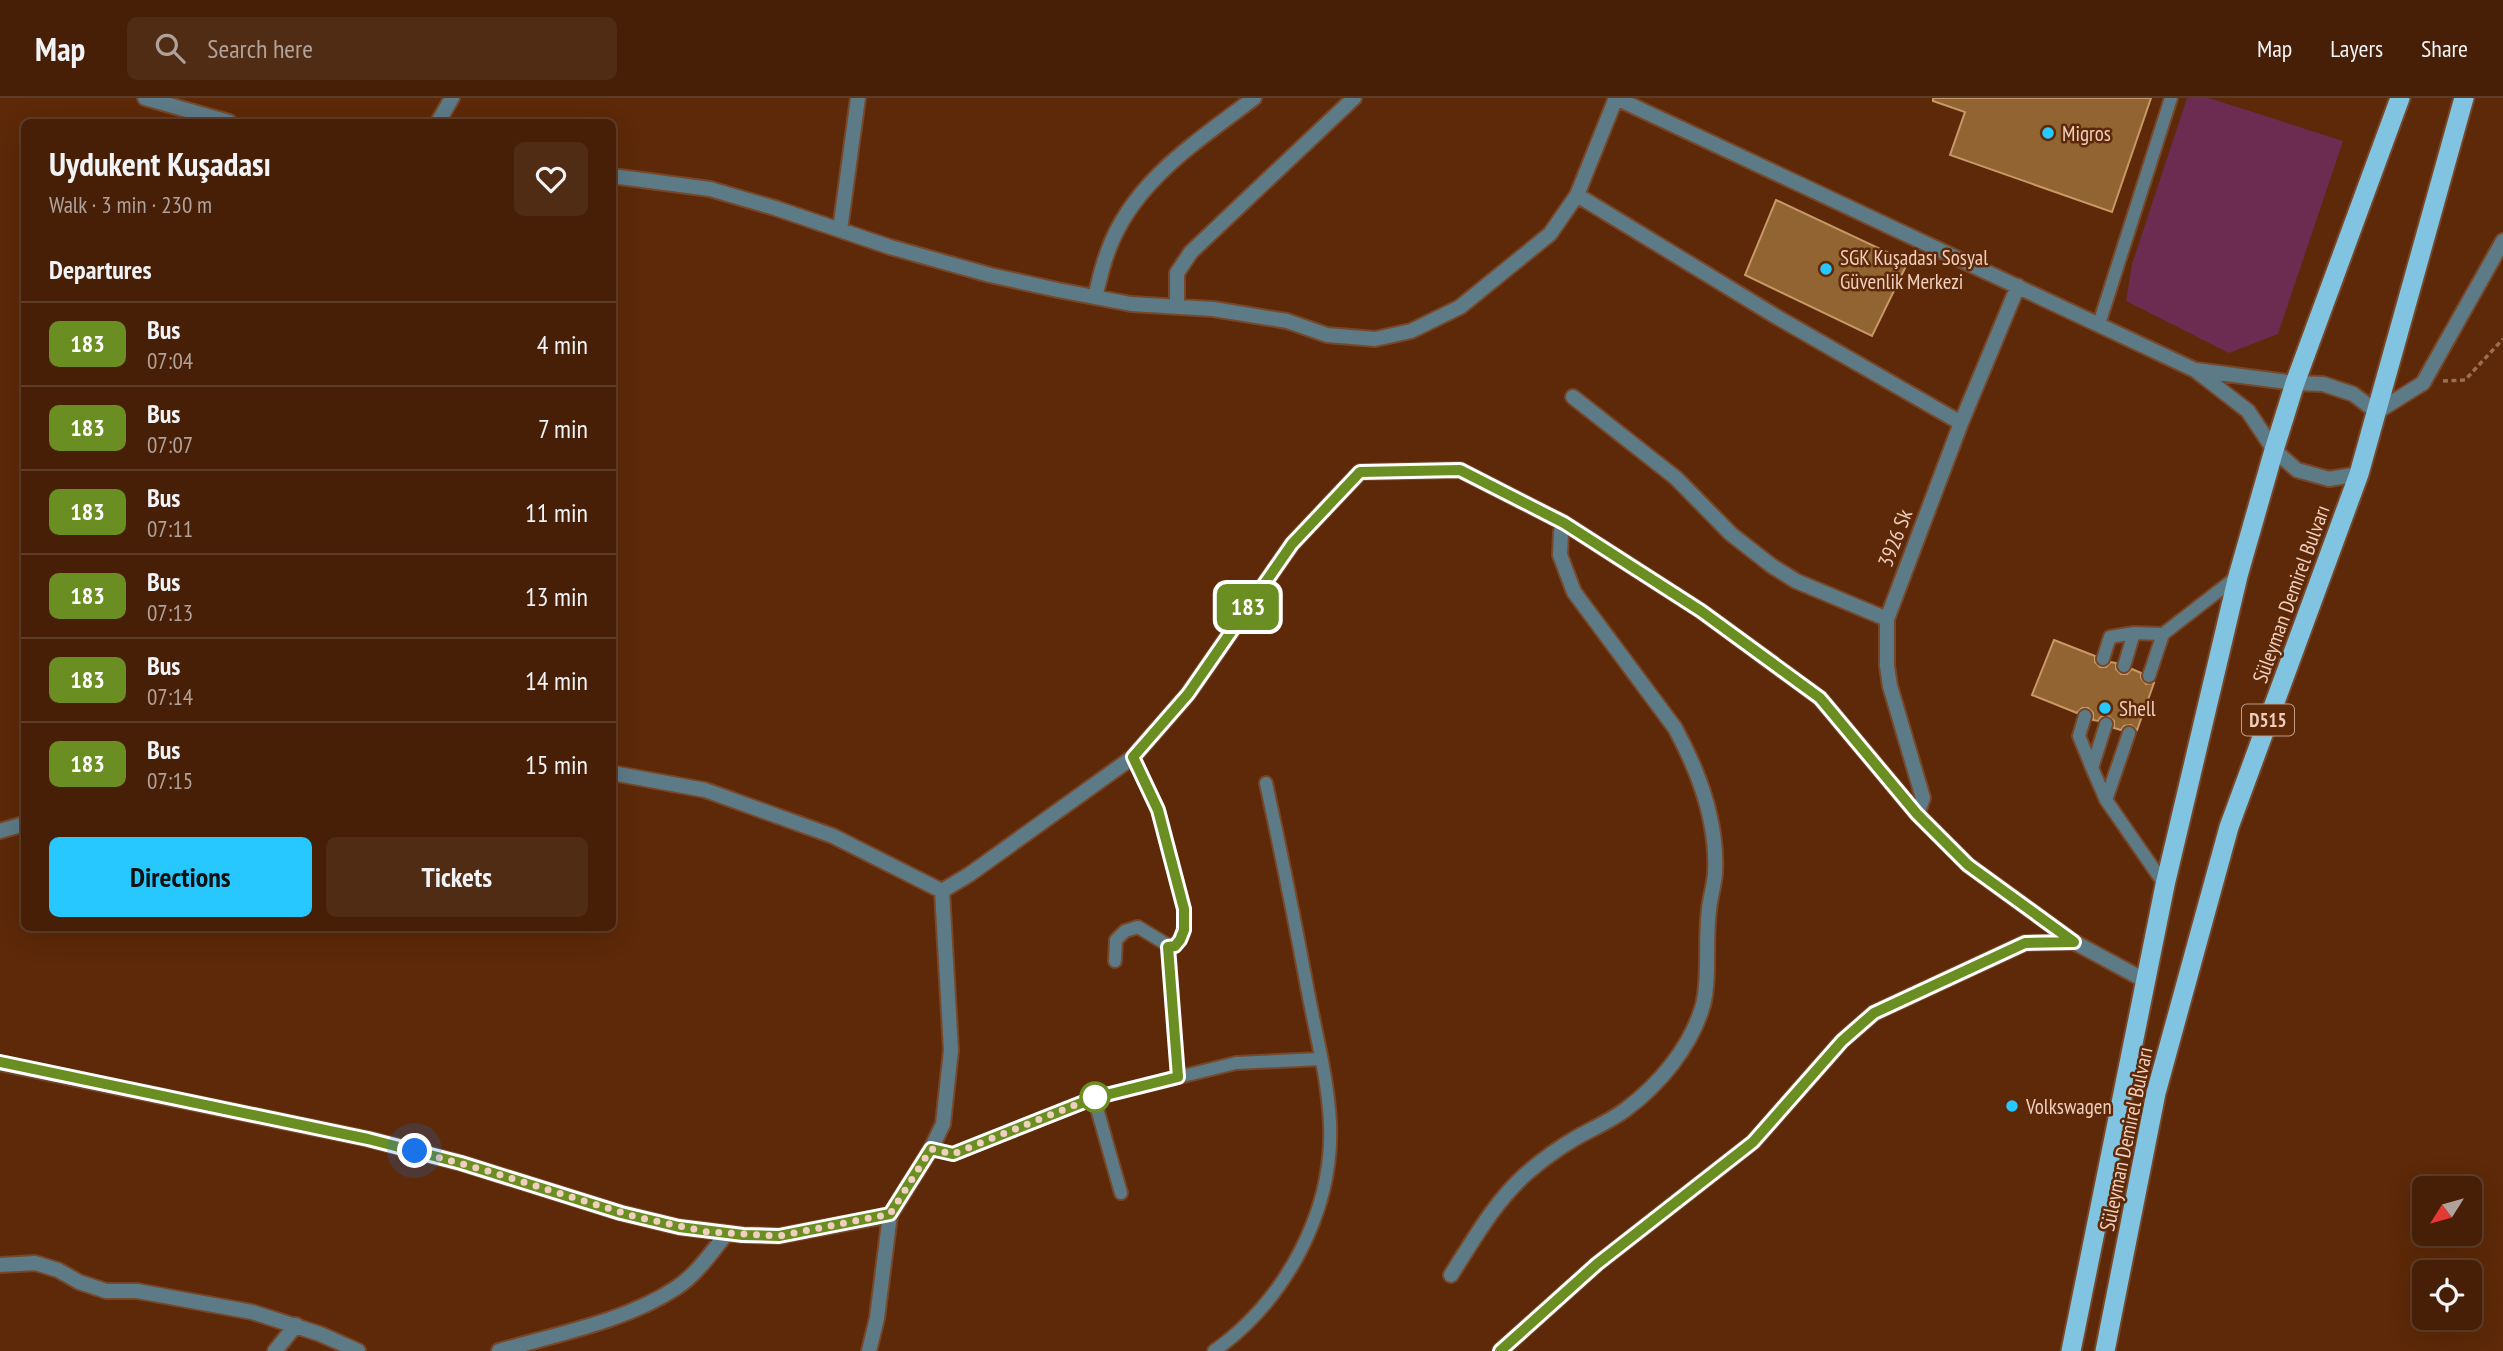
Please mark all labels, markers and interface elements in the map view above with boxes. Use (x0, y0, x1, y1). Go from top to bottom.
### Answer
search box (127, 17, 617, 80)
text: Map (35, 27, 85, 70)
icon: search (151, 29, 189, 67)
text: Search here (207, 32, 313, 65)
text: Map (2257, 33, 2292, 64)
text: Layers (2330, 33, 2383, 64)
text: Share (2421, 33, 2468, 64)
place label: Migros (2062, 120, 2111, 147)
marker: Migros (2040, 125, 2056, 141)
text: Uydukent Kuşadası (49, 142, 271, 185)
button: heart (514, 142, 588, 216)
text: Walk · 3 min · 230 m (49, 190, 212, 219)
place label: SGK Kuşadası Sosyal Güvenlik Merkezi (1840, 244, 1988, 295)
text: Departures (49, 253, 152, 286)
marker: SGK Kuşadası Sosyal Güvenlik Merkezi (1818, 261, 1834, 277)
text: Bus (147, 313, 180, 346)
text: 183 (70, 328, 105, 359)
text: 4 min (537, 328, 588, 361)
text: 07:04 (147, 346, 193, 375)
text: Bus (147, 397, 180, 430)
text: 183 (70, 412, 105, 443)
text: 7 min (538, 412, 588, 445)
text: 07:07 (147, 430, 193, 459)
text: Bus (147, 481, 180, 514)
text: 183 (70, 496, 105, 527)
text: 11 min (525, 496, 588, 529)
street label: Süleyman Demirel Bulvarı (2246, 501, 2336, 687)
street label: 3926 Sk (1872, 505, 1918, 571)
text: 07:11 (147, 514, 193, 543)
text: Bus (147, 565, 180, 598)
text: 183 (70, 580, 105, 611)
text: 13 min (525, 580, 588, 613)
line badge: 183 (1208, 584, 1288, 630)
text: 183 (1231, 591, 1265, 622)
text: 07:13 (147, 598, 193, 627)
text: Bus (147, 649, 180, 682)
text: 183 (70, 664, 105, 695)
text: 14 min (525, 664, 588, 697)
text: 07:14 (147, 682, 193, 711)
place label: Shell (2119, 695, 2156, 722)
marker: Shell (2097, 700, 2113, 716)
road number: D515 (2242, 705, 2294, 736)
text: Bus (147, 733, 180, 766)
text: 183 (70, 748, 105, 779)
text: 15 min (525, 748, 588, 781)
text: 07:15 (147, 766, 193, 795)
button: Directions (49, 837, 312, 917)
button: Tickets (326, 837, 588, 917)
street label: Süleyman Demirel Bulvarı (2093, 1045, 2159, 1233)
unlabelled marker (1080, 1082, 1110, 1112)
place label: Volkswagen (2025, 1093, 2112, 1120)
marker: Volkswagen (2004, 1098, 2020, 1114)
your location (397, 1133, 432, 1168)
north arrow (2412, 1176, 2482, 1246)
map controls (2412, 1176, 2482, 1330)
button: locate (2412, 1260, 2482, 1330)

